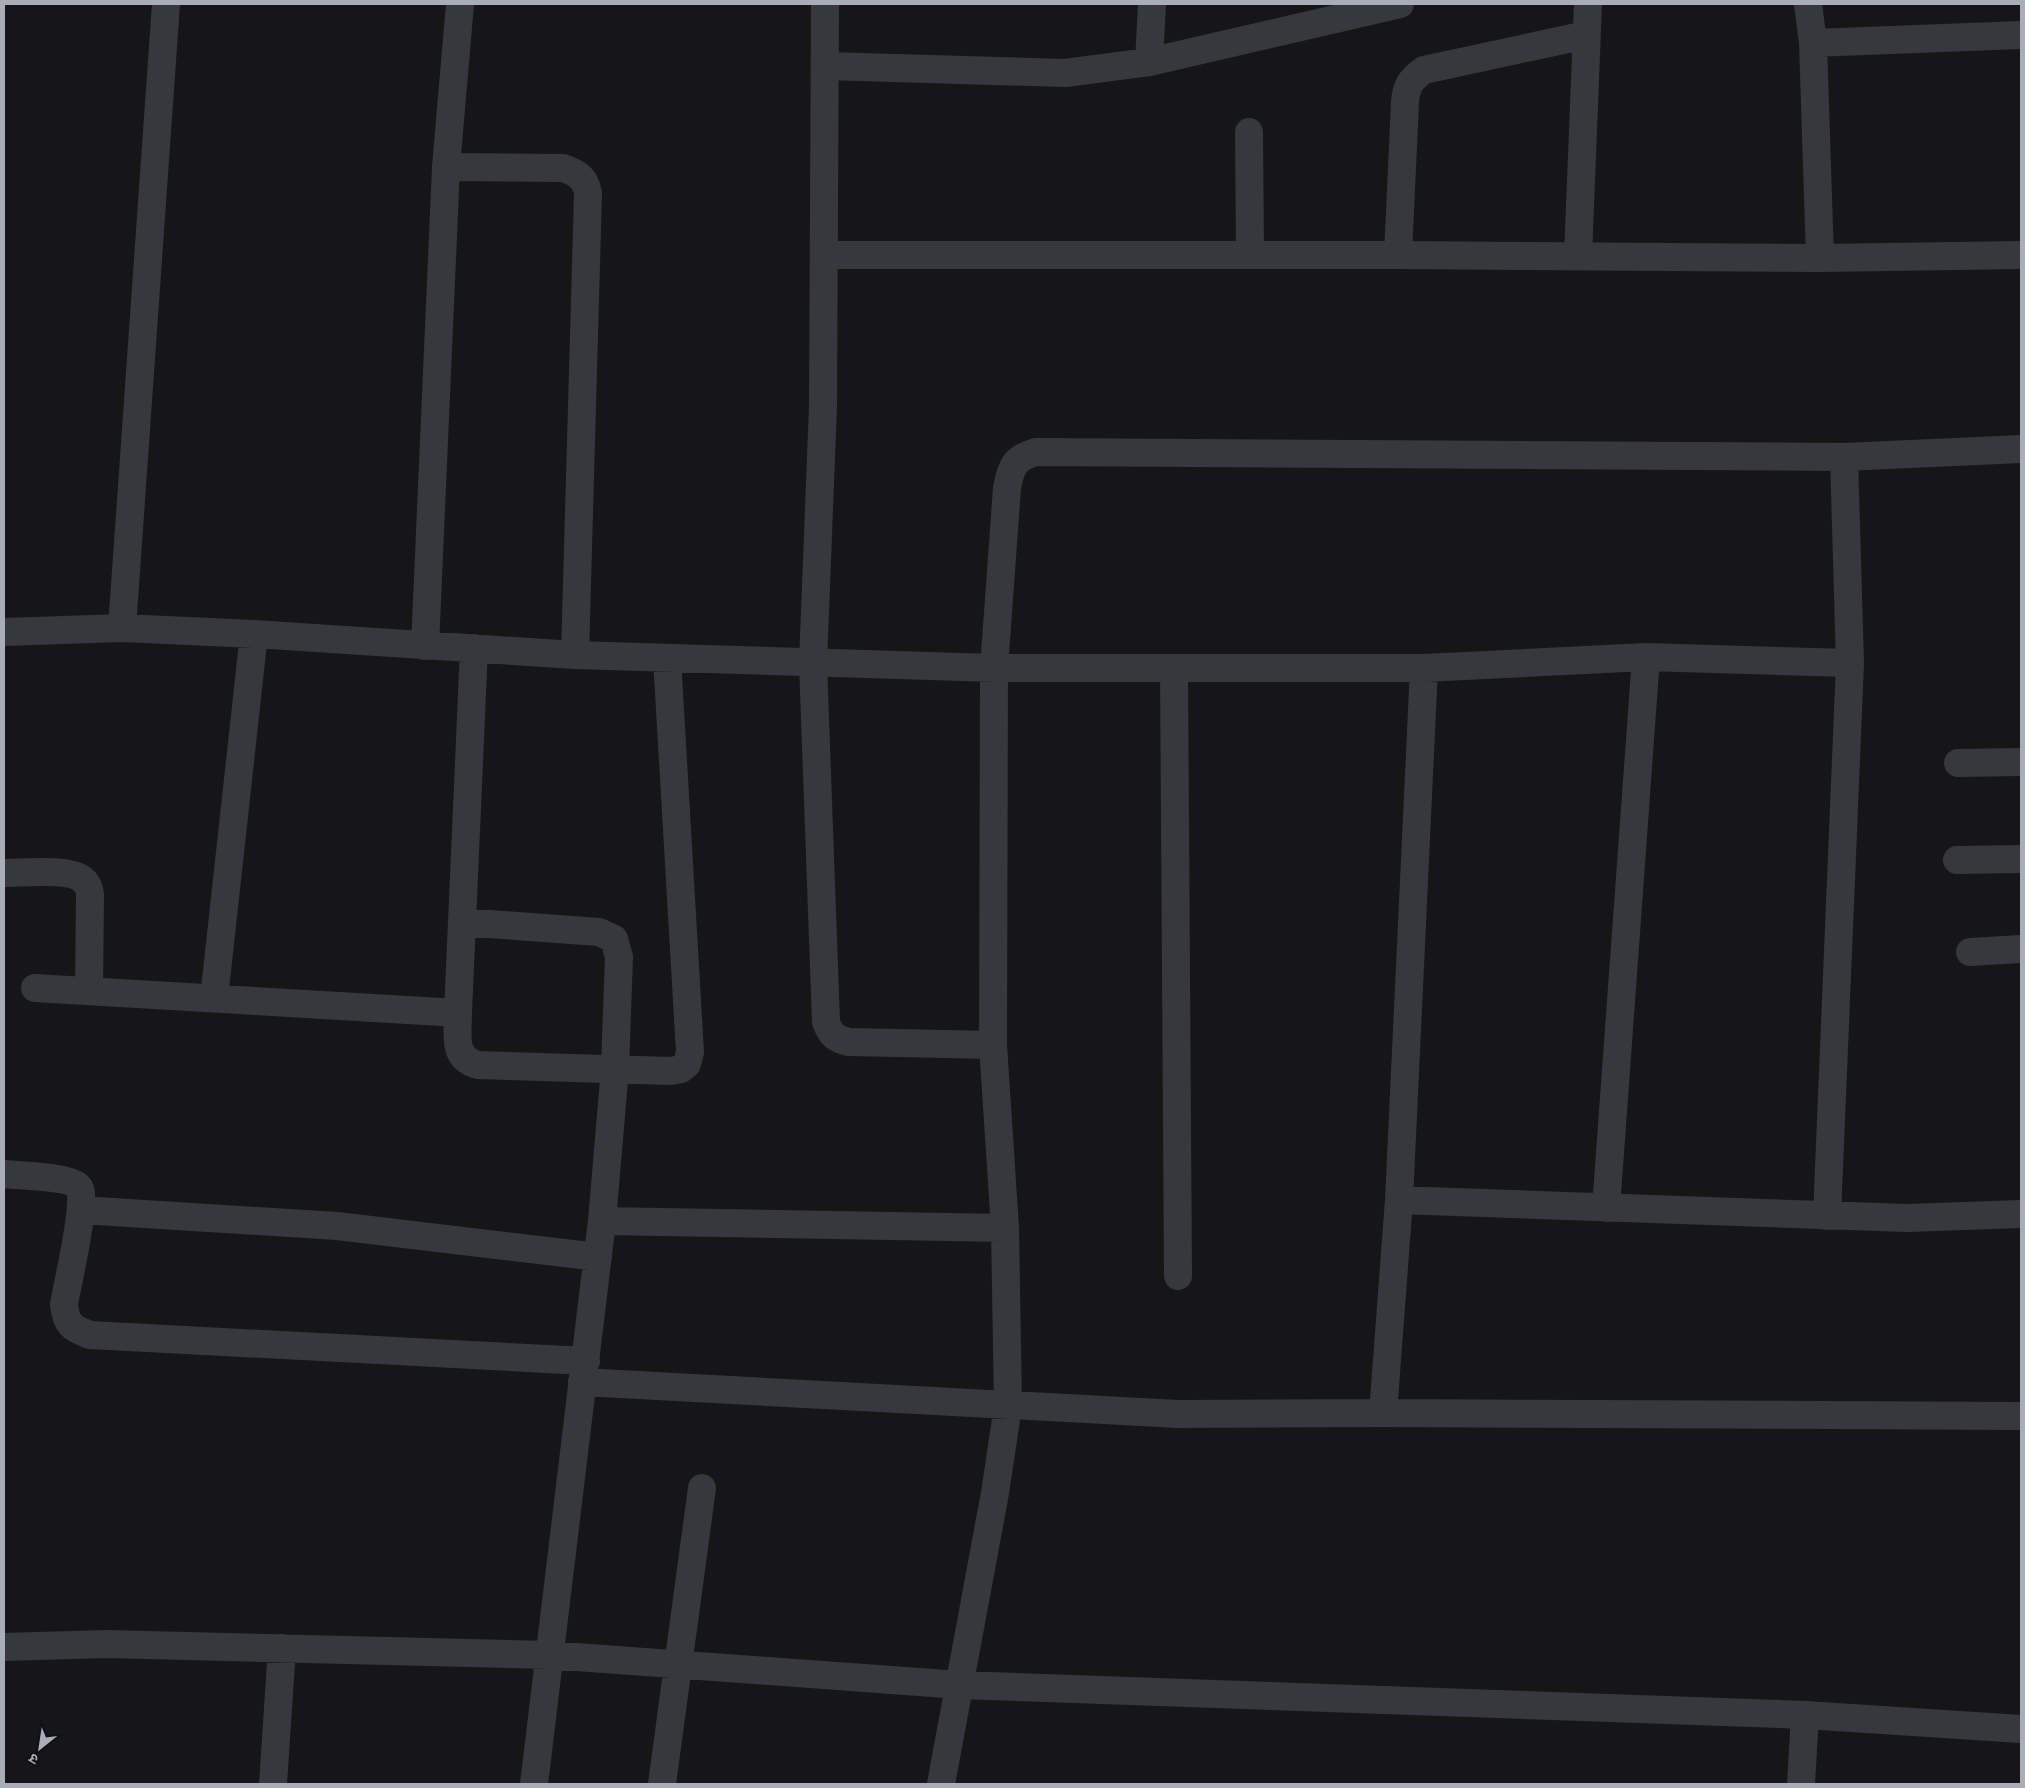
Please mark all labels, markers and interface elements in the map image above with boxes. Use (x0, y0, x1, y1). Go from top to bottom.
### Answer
north arrow (15, 1723, 65, 1773)
text: उ (25, 1750, 41, 1769)

